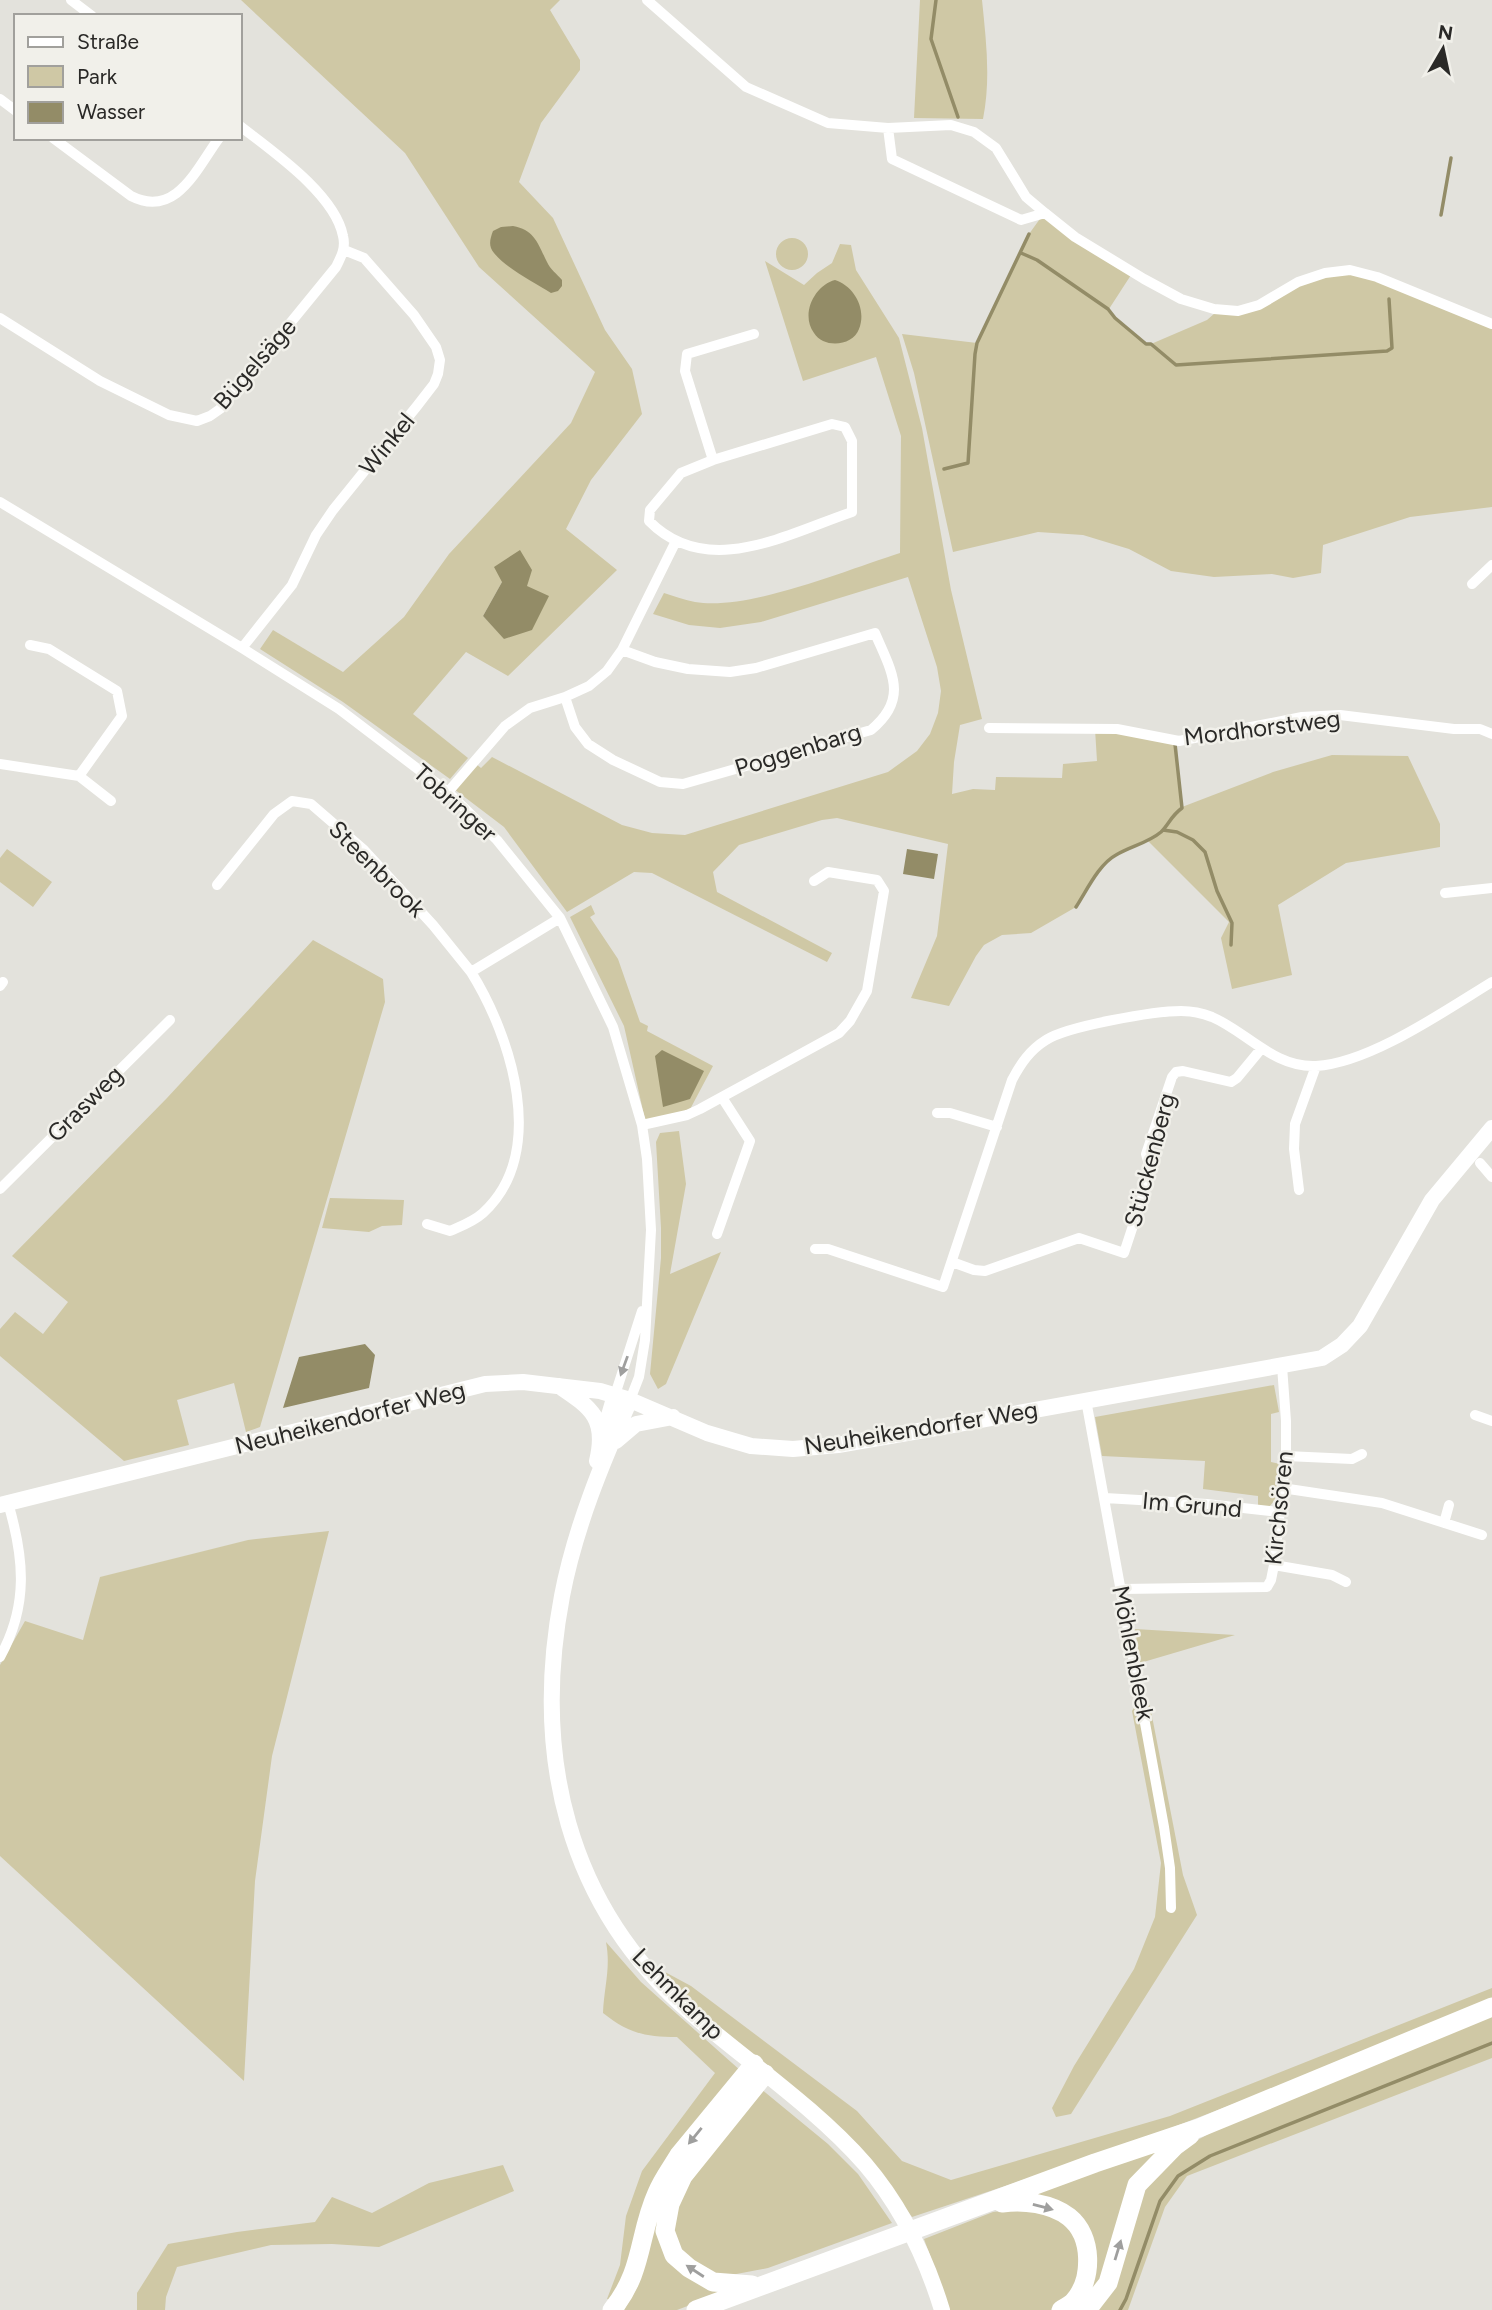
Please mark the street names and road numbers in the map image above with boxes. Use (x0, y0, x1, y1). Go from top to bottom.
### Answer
street label: Bügelsäge (207, 312, 302, 415)
street label: Winkel (353, 407, 420, 481)
street label: Mordhorstweg (1182, 703, 1342, 752)
street label: Poggenbarg (731, 717, 865, 783)
street label: Tobringer (408, 758, 503, 848)
street label: Steenbrook (323, 814, 432, 923)
street label: Grasweg (41, 1060, 129, 1148)
street label: Stückenberg (1118, 1090, 1181, 1230)
street label: Neuheikendorfer Weg (232, 1375, 468, 1460)
street label: Neuheikendorfer Weg (802, 1395, 1040, 1460)
street label: Kirchsören (1258, 1450, 1299, 1566)
street label: Im Grund (1141, 1486, 1243, 1523)
street label: Möhlenbleek (1106, 1583, 1161, 1723)
street label: Lehmkamp (627, 1942, 730, 2045)

